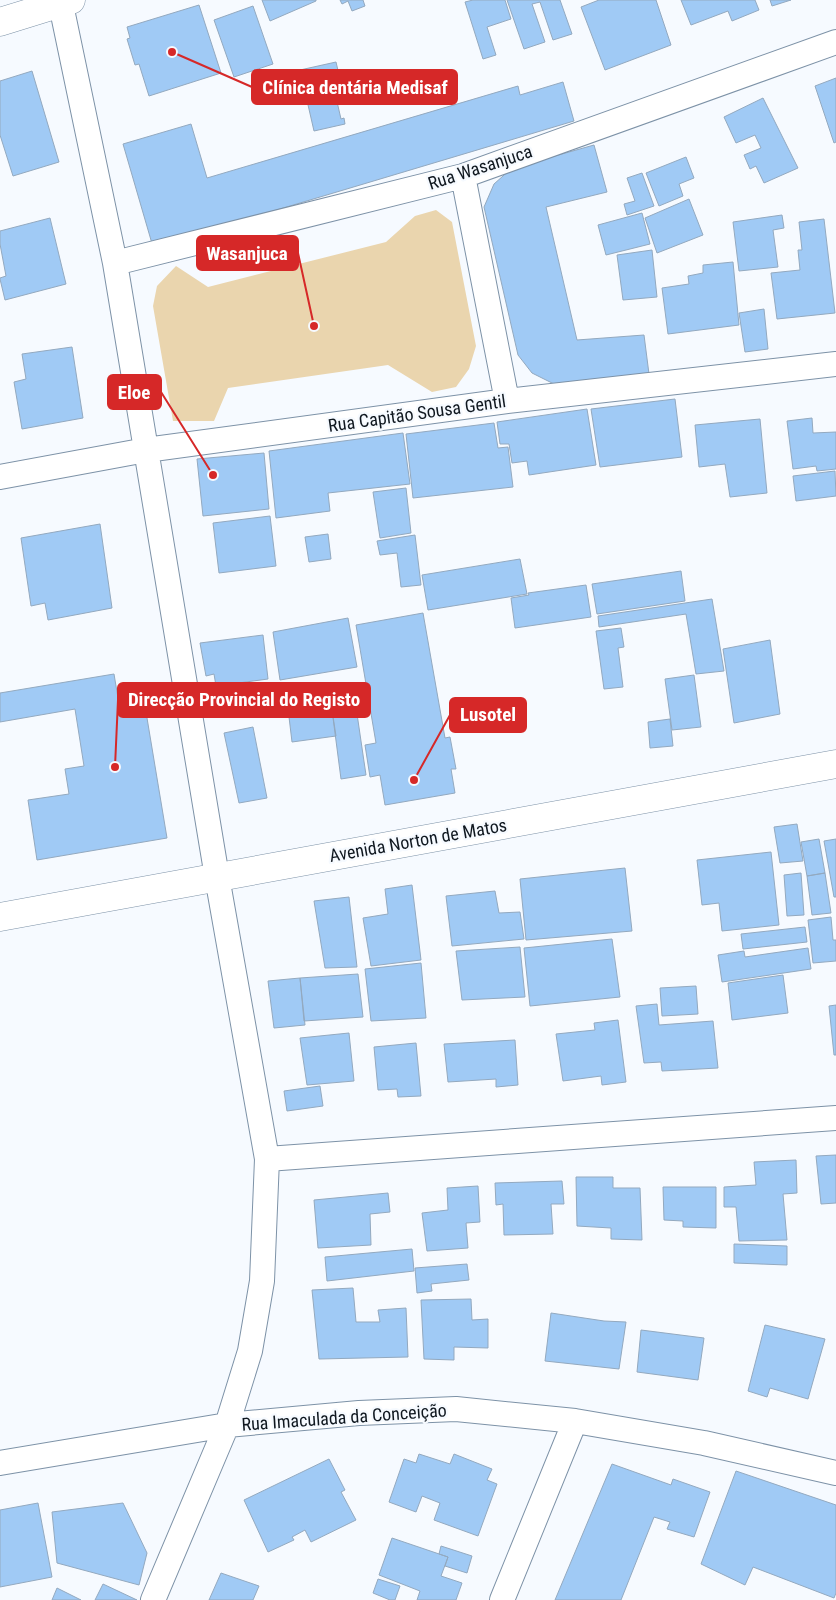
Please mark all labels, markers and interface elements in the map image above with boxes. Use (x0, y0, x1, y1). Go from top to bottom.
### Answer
callout: Clínica dentária Medisaf (252, 70, 457, 104)
text: Clínica dentária Medisaf (262, 76, 448, 99)
street label: Rua Wasanjuca (425, 140, 535, 194)
callout: Wasanjuca (197, 236, 298, 270)
text: Wasanjuca (206, 242, 288, 265)
callout: Eloe (108, 375, 161, 409)
text: Eloe (118, 381, 150, 404)
street label: Rua Capitão Sousa Gentil (327, 390, 507, 436)
callout: Direcção Provincial do Registo (118, 683, 370, 717)
text: Direcção Provincial do Registo (128, 688, 360, 711)
callout: Lusotel (450, 698, 526, 732)
text: Lusotel (460, 703, 516, 726)
street label: Avenida Norton de Matos (328, 814, 508, 866)
street label: Rua Imaculada da Conceição (241, 1399, 447, 1435)

